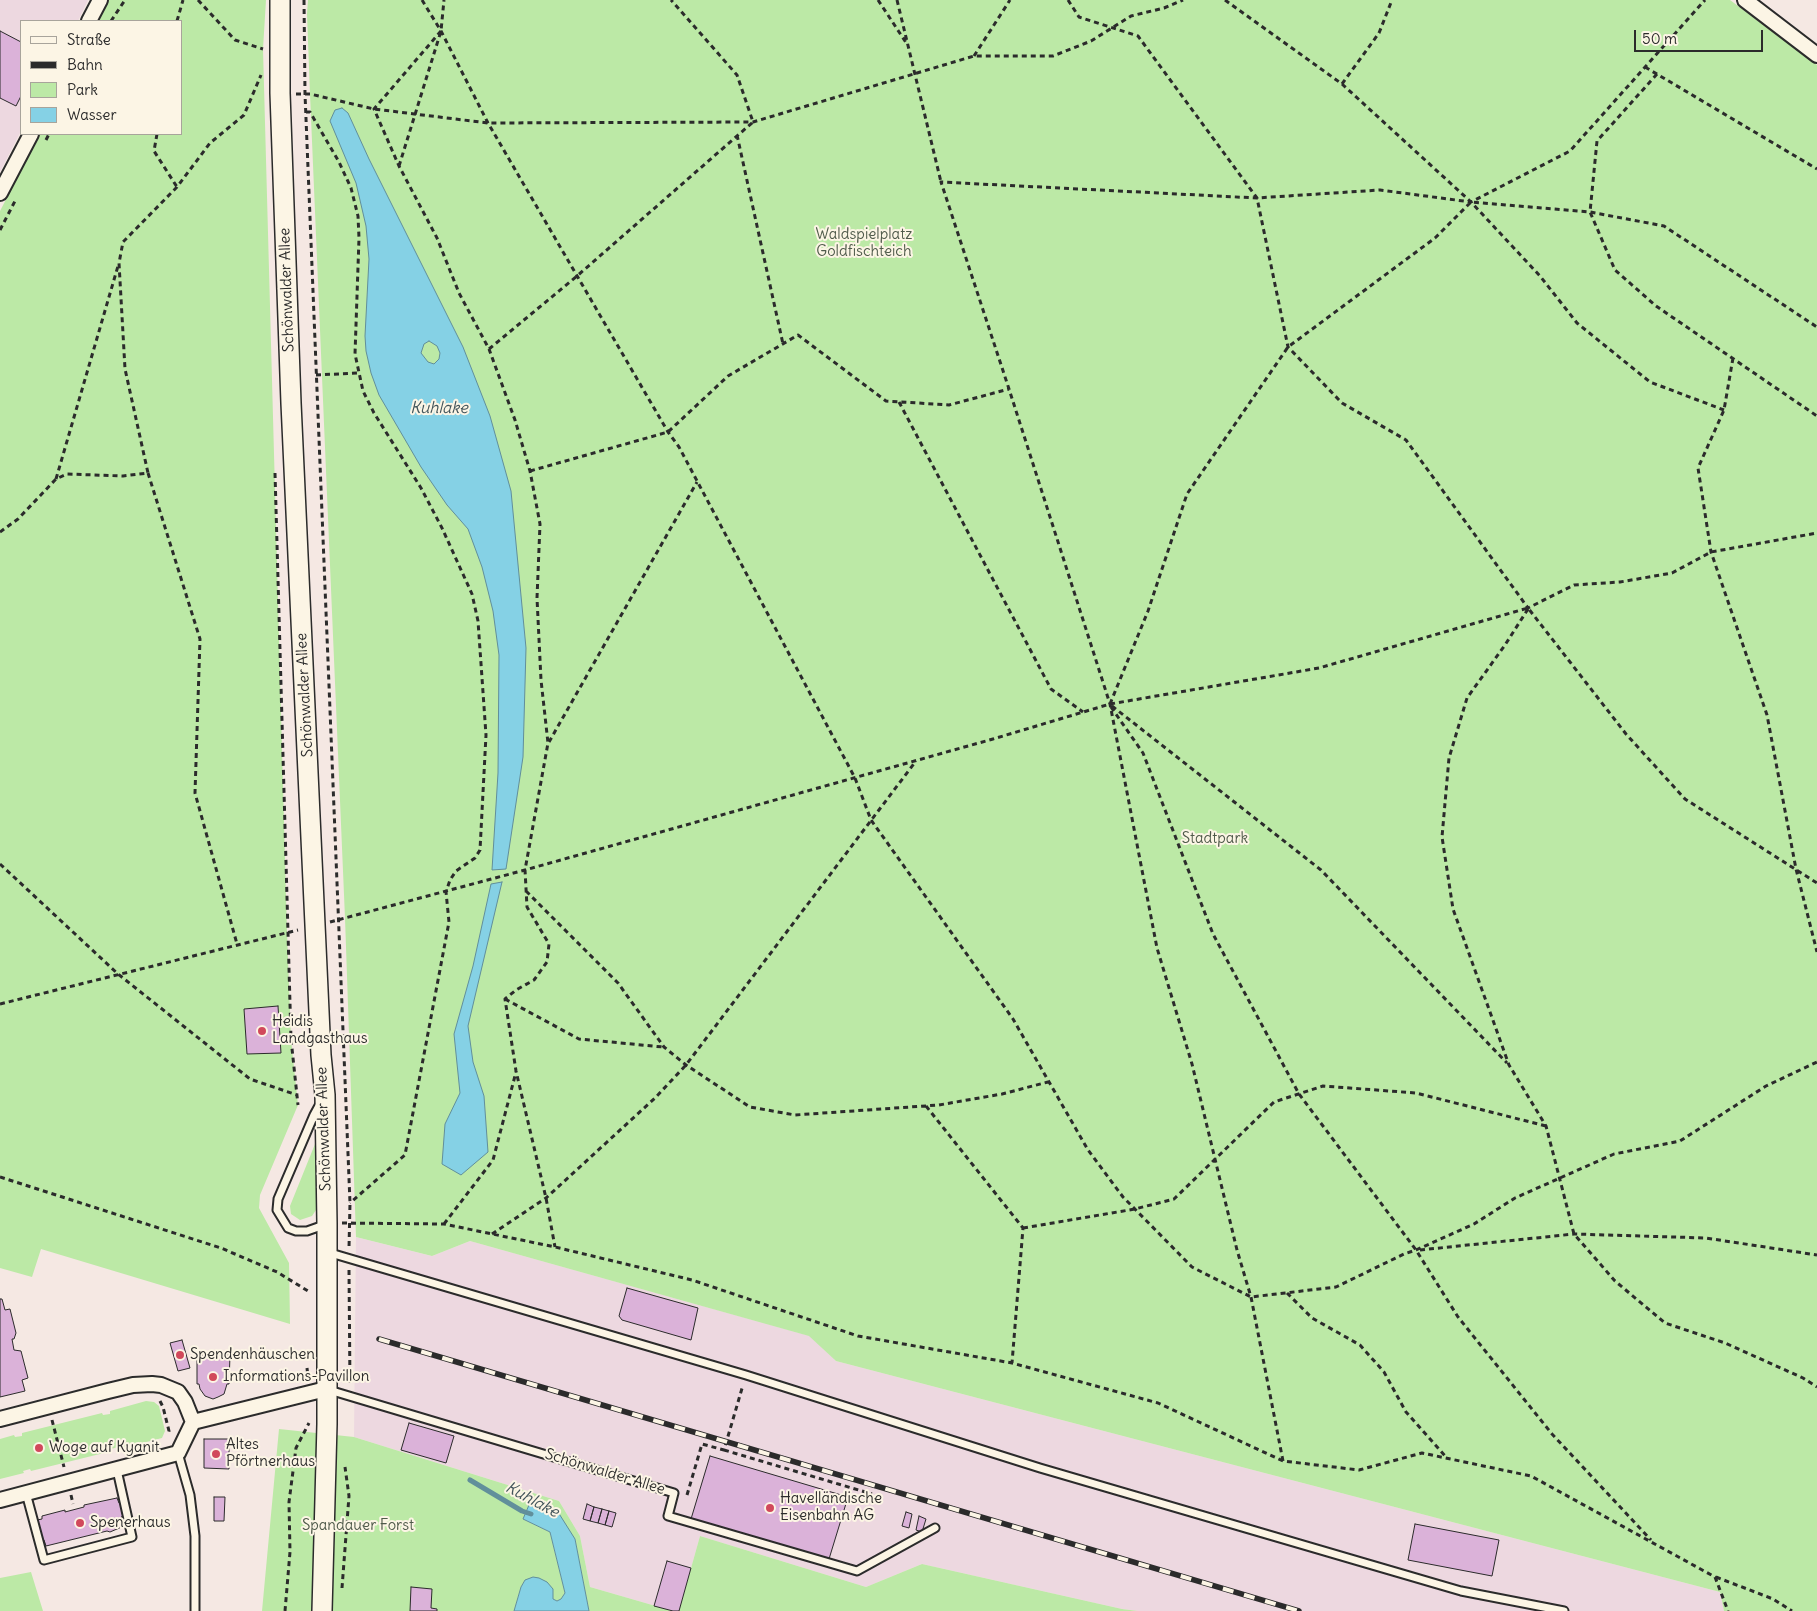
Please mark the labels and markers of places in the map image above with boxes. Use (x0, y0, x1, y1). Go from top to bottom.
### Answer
place label: Heidis Landgasthaus (272, 1013, 368, 1048)
marker: Heidis Landgasthaus (256, 1025, 268, 1037)
place label: Spendenhäuschen (190, 1346, 315, 1364)
marker: Spendenhäuschen (174, 1349, 186, 1361)
place label: Informations-Pavillon (223, 1368, 369, 1386)
marker: Informations-Pavillon (207, 1371, 219, 1383)
place label: Altes Pförtnerhaus (226, 1436, 315, 1471)
place label: Woge auf Kyanit (49, 1439, 160, 1457)
marker: Woge auf Kyanit (33, 1442, 45, 1454)
marker: Altes Pförtnerhaus (210, 1448, 222, 1460)
place label: Havelländische Eisenbahn AG (780, 1490, 882, 1525)
marker: Havelländische Eisenbahn AG (764, 1502, 776, 1514)
place label: Spenerhaus (90, 1514, 171, 1532)
marker: Spenerhaus (74, 1517, 86, 1529)

